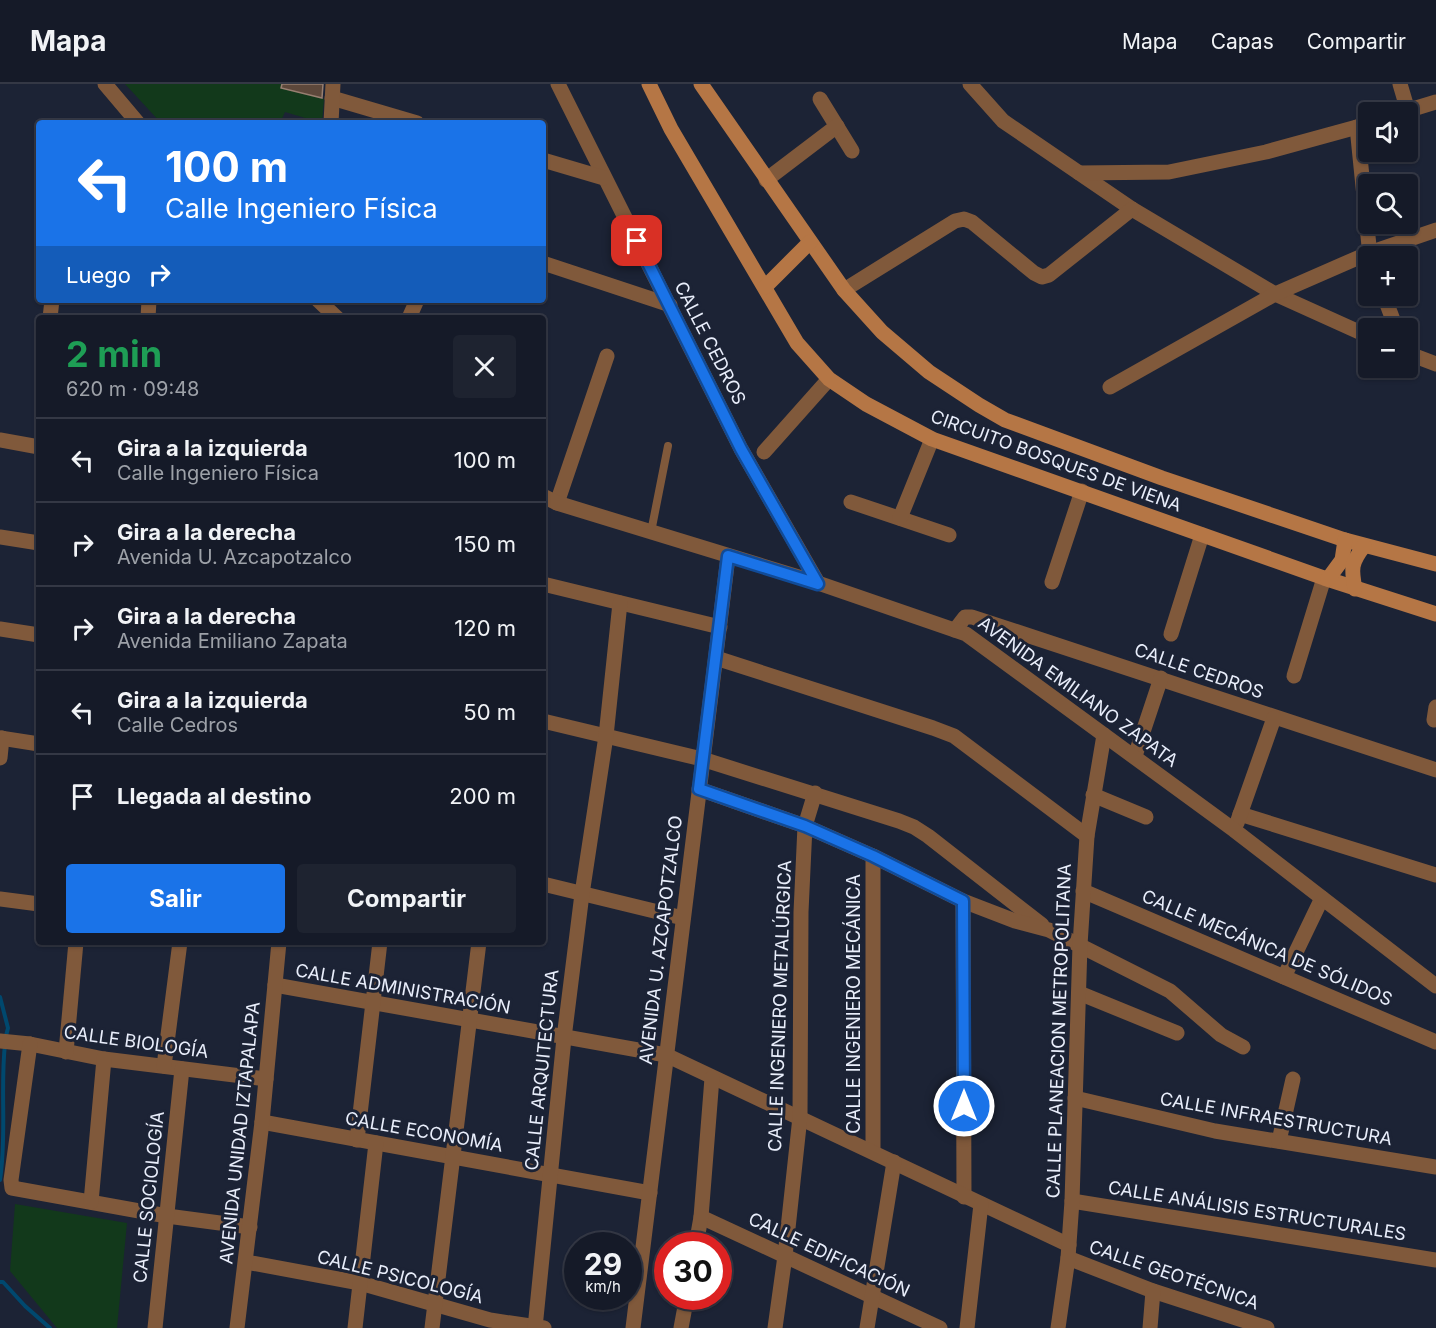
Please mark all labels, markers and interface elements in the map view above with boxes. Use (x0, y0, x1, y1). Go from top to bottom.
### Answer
text: Mapa (30, 24, 107, 58)
text: Mapa (1122, 29, 1178, 54)
text: Capas (1211, 29, 1274, 54)
text: Compartir (1307, 29, 1406, 54)
map controls (1358, 102, 1418, 378)
button: sound (1358, 102, 1418, 162)
text: 100 m (165, 141, 288, 192)
icon: left (66, 144, 144, 222)
button: search (1358, 174, 1418, 234)
text: Calle Ingeniero Física (165, 192, 438, 225)
pin (611, 215, 662, 266)
icon: arrive (620, 224, 653, 257)
button: + (1358, 246, 1418, 306)
icon: right (143, 258, 176, 291)
text: Luego (66, 262, 131, 288)
street label: CALLE CEDROS (670, 278, 751, 408)
button: − (1358, 318, 1418, 378)
text: 2 min (66, 332, 162, 376)
button: close (453, 335, 516, 398)
text: 620 m · 09:48 (66, 377, 199, 401)
street label: CIRCUITO BOSQUES DE VIENA (928, 405, 1184, 516)
text: Gira a la izquierda (117, 435, 308, 461)
icon: left (66, 444, 99, 477)
text: 100 m (454, 447, 516, 473)
text: Calle Ingeniero Física (117, 461, 319, 485)
text: Gira a la derecha (117, 519, 296, 545)
icon: right (66, 528, 99, 561)
text: 150 m (454, 531, 516, 557)
text: Avenida U. Azcapotzalco (117, 545, 352, 569)
text: Gira a la derecha (117, 603, 296, 629)
icon: right (66, 612, 99, 645)
street label: AVENIDA EMILIANO ZAPATA (974, 612, 1182, 771)
text: 120 m (454, 615, 516, 641)
text: Avenida Emiliano Zapata (117, 629, 348, 653)
street label: CALLE CEDROS (1132, 639, 1267, 702)
text: Gira a la izquierda (117, 687, 308, 713)
icon: left (66, 696, 99, 729)
text: 50 m (463, 699, 516, 725)
text: Calle Cedros (117, 713, 238, 737)
icon: arrive (66, 780, 99, 813)
text: Llegada al destino (117, 783, 311, 809)
text: 200 m (449, 783, 516, 809)
street label: AVENIDA U. AZCAPOTZALCO (635, 814, 686, 1066)
street label: CALLE INGENIERO METALÚRGICA (763, 860, 795, 1152)
street label: CALLE PLANEACION METROPOLITANA (1042, 863, 1075, 1199)
button: Salir (66, 864, 285, 933)
button: Compartir (297, 864, 516, 933)
street label: CALLE INGENIERO MECÁNICA (842, 874, 864, 1134)
street label: CALLE MECÁNICA DE SÓLIDOS (1139, 884, 1396, 1010)
street label: CALLE ADMINISTRACIÓN (294, 958, 513, 1018)
street label: CALLE ARQUITECTURA (520, 968, 563, 1172)
street label: AVENIDA UNIDAD IZTAPALAPA (215, 1001, 264, 1265)
street label: CALLE BIOLOGÍA (62, 1020, 210, 1062)
position arrow (932, 1074, 996, 1138)
street label: CALLE INFRAESTRUCTURA (1158, 1088, 1394, 1149)
street label: CALLE ECONOMÍA (343, 1106, 505, 1156)
street label: CALLE SOCIOLOGÍA (128, 1110, 168, 1284)
street label: CALLE ANÁLISIS ESTRUCTURALES (1107, 1176, 1408, 1244)
street label: CALLE EDIFICACIÓN (745, 1207, 914, 1301)
speed limit sign: 30 (654, 1232, 732, 1310)
street label: CALLE GEOTÉCNICA (1087, 1235, 1262, 1313)
street label: CALLE PSICOLOGÍA (315, 1245, 486, 1307)
text: 29 (584, 1246, 622, 1282)
text: km/h (585, 1277, 621, 1296)

